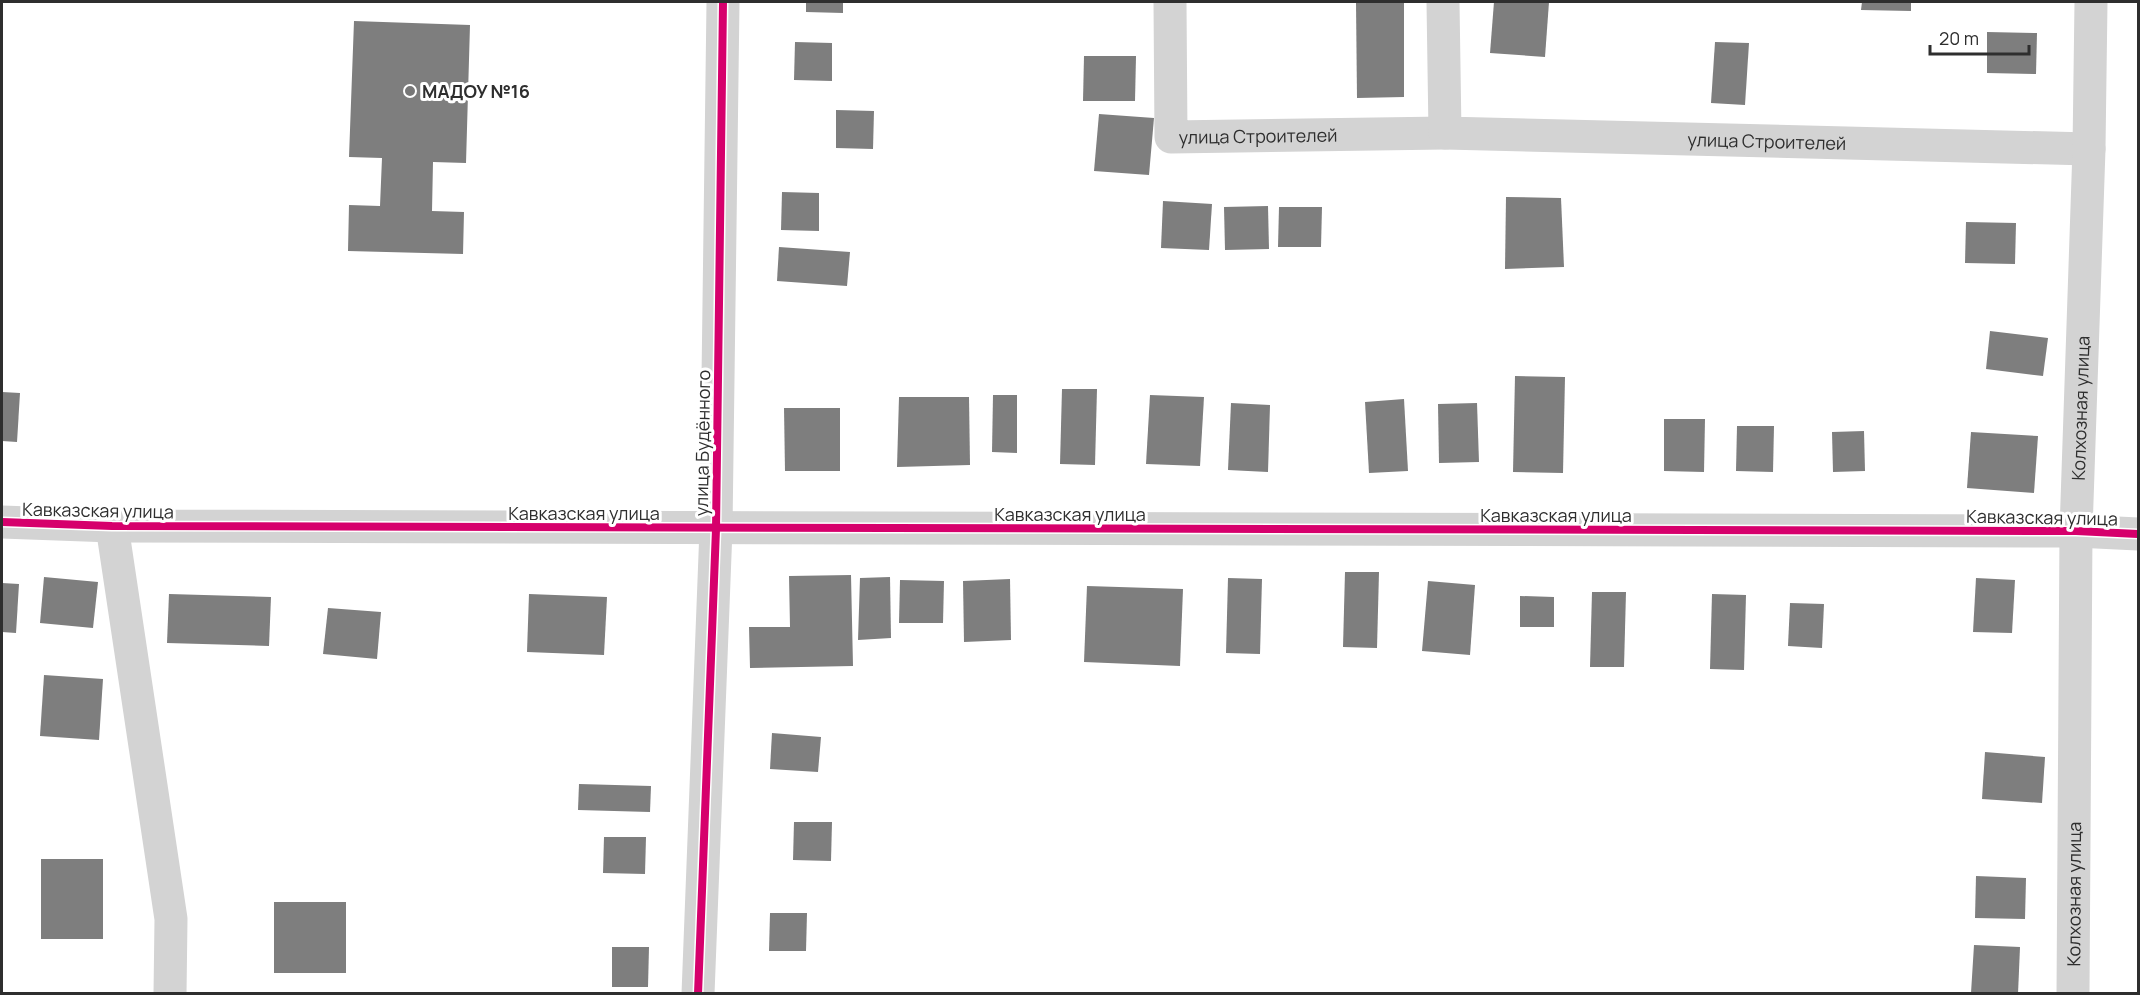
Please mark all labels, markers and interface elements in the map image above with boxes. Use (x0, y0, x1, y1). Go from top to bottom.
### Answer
scale bar (1930, 18, 2029, 56)
text: 20 m (1939, 26, 1979, 50)
place label: МАДОУ №16 (422, 79, 530, 103)
marker: МАДОУ №16 (403, 84, 417, 98)
street label: улица Строителей (1178, 123, 1338, 149)
street label: улица Строителей (1687, 127, 1847, 155)
street label: Колхозная улица (2066, 335, 2095, 481)
street label: улица Будённого (689, 370, 715, 516)
street label: Кавказская улица (22, 497, 174, 523)
street label: Кавказская улица (508, 501, 660, 525)
street label: Кавказская улица (994, 502, 1146, 526)
street label: Кавказская улица (1480, 503, 1632, 527)
street label: Кавказская улица (1966, 504, 2118, 530)
street label: Колхозная улица (2061, 822, 2086, 966)

